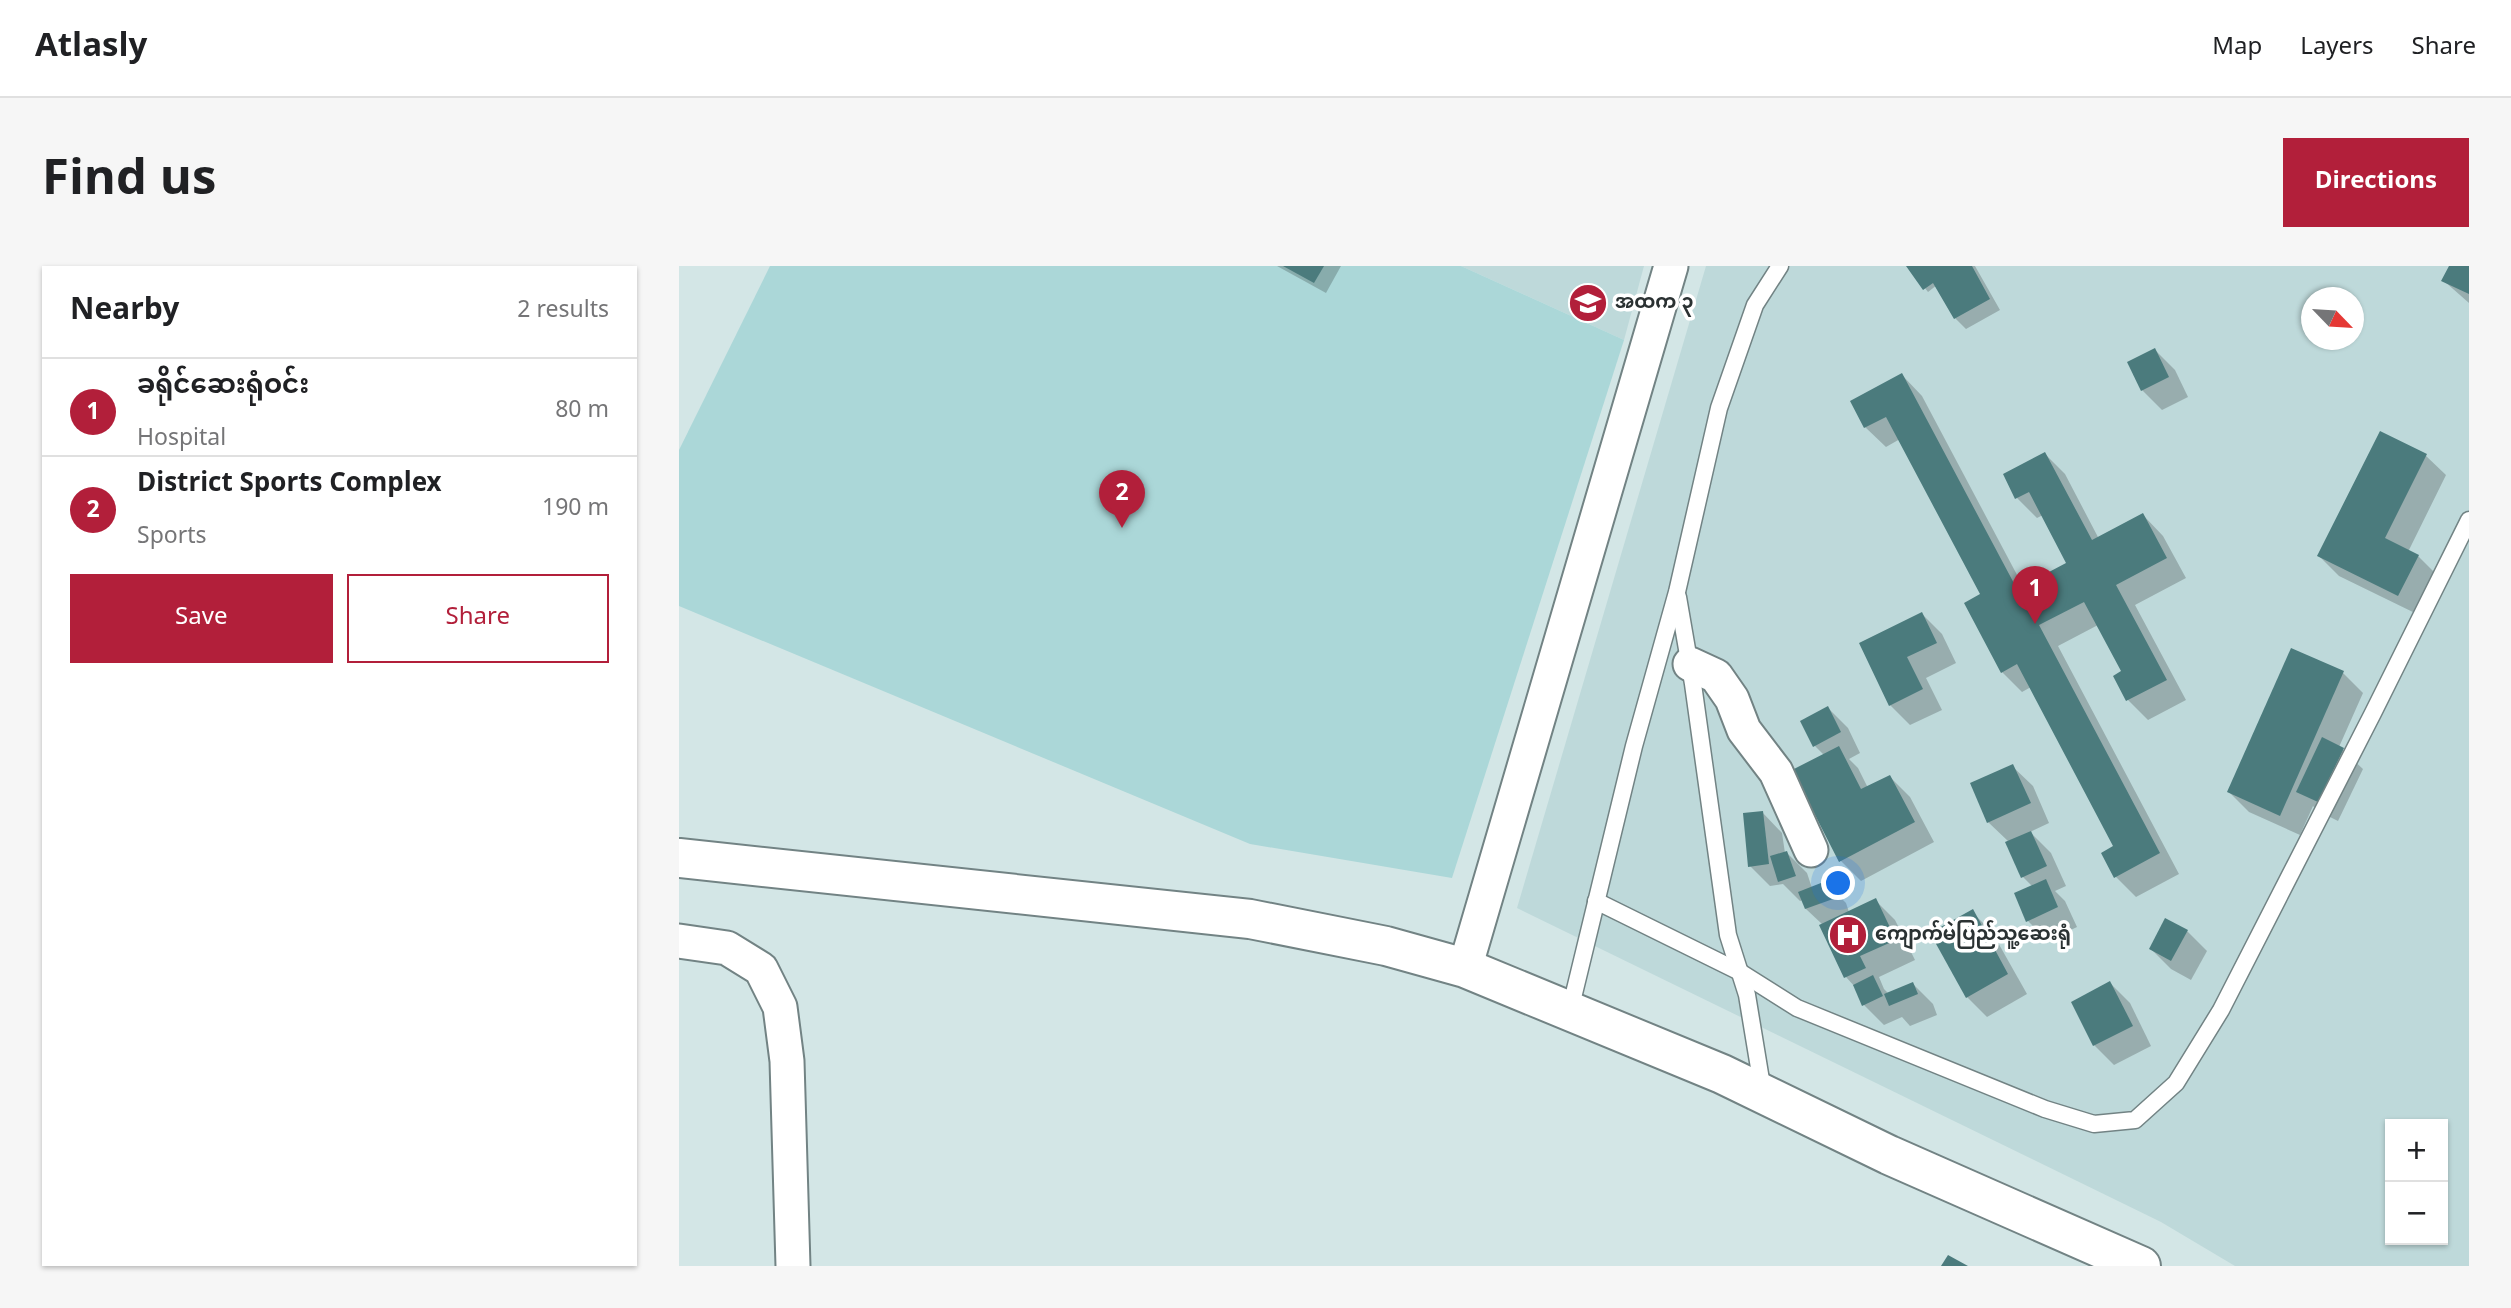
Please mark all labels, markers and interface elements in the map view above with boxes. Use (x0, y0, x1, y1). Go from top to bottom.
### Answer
text: Atlasly (35, 12, 147, 84)
text: Map (2212, 22, 2262, 75)
text: Layers (2300, 22, 2374, 75)
text: Share (2412, 22, 2476, 75)
text: Find us (42, 129, 216, 236)
button: Directions (2283, 138, 2469, 227)
text: Nearby (70, 279, 179, 345)
school or university icon: အထက ၃ (1567, 282, 1609, 324)
place label: အထက ၃ (1615, 283, 1693, 324)
text: 2 results (517, 287, 609, 337)
north arrow (2301, 287, 2364, 350)
text: ခရိုင်ဆေးရုံဝင်း (137, 359, 309, 415)
text: 80 m (555, 387, 609, 437)
text: 1 (86, 389, 100, 439)
text: Hospital (137, 415, 226, 465)
text: District Sports Complex (137, 457, 442, 513)
pin: 2 (1099, 470, 1145, 528)
text: 190 m (542, 485, 609, 535)
text: 2 (86, 487, 100, 537)
text: Sports (137, 513, 207, 563)
pin: 1 (2012, 566, 2058, 624)
button: Save (70, 574, 333, 663)
button: Share (347, 574, 609, 663)
your location (1821, 866, 1855, 900)
hospital icon: ကျောက်မဲပြည်သူ့ဆေးရုံ (1827, 914, 1869, 956)
place label: ကျောက်မဲပြည်သူ့ဆေးရုံ (1875, 915, 2071, 956)
map controls (2385, 1119, 2448, 1245)
button: + (2385, 1119, 2448, 1182)
button: − (2385, 1182, 2448, 1245)

